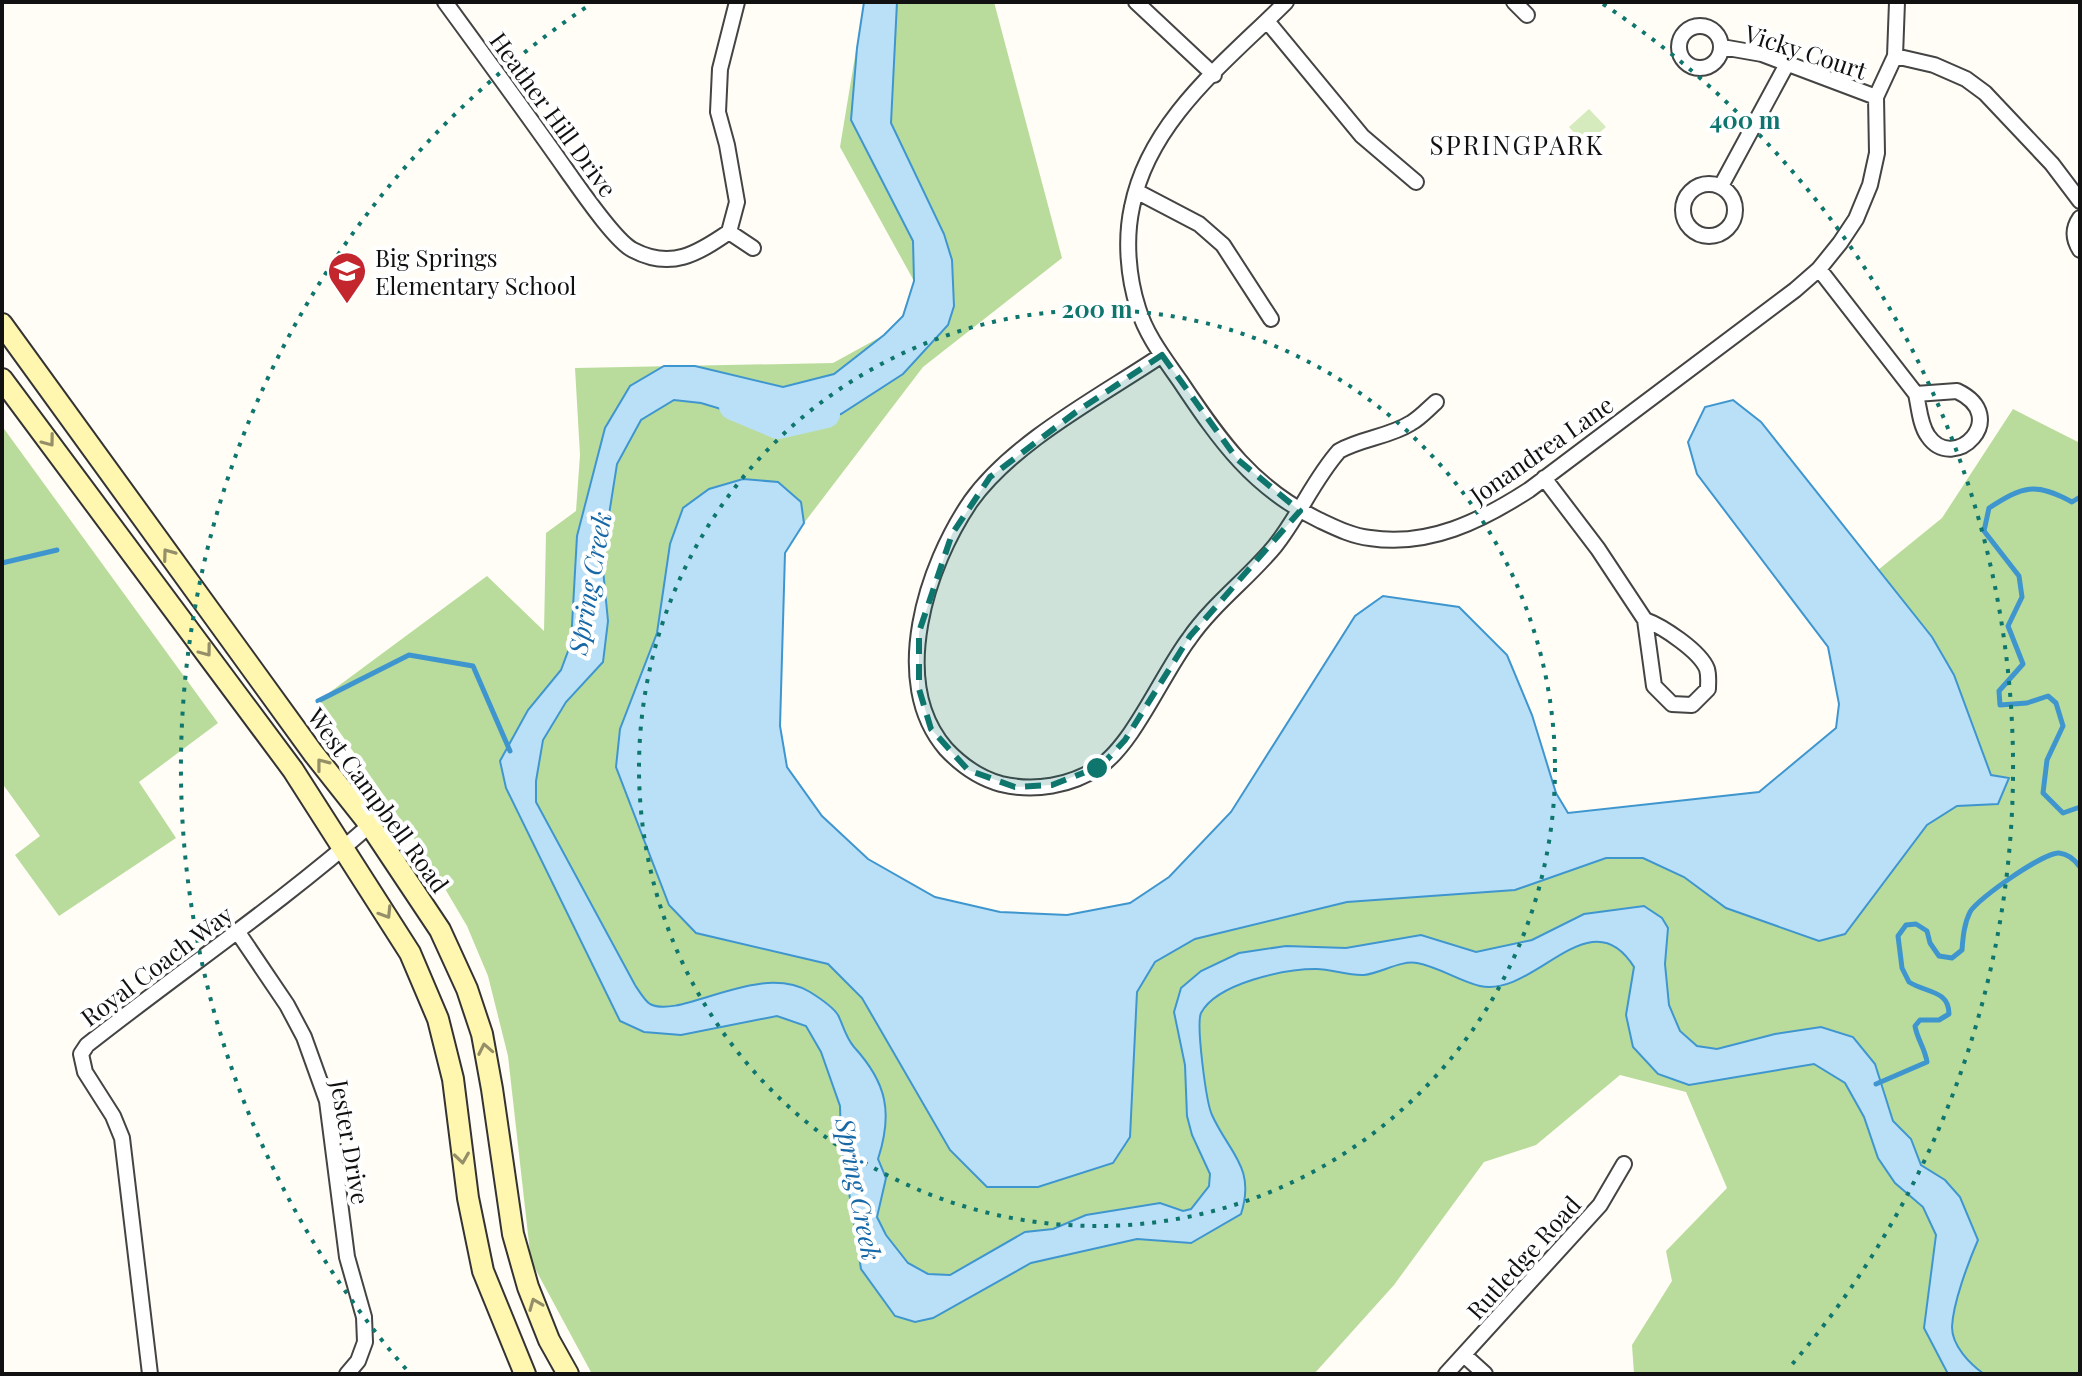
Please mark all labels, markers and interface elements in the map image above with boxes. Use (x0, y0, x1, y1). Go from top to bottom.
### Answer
street label: Vicky Court (1740, 16, 1872, 86)
street label: Heather Hill Drive (483, 25, 625, 203)
text: 400 m (1710, 103, 1781, 135)
district label: SPRINGPARK (1429, 127, 1605, 162)
place label: Big Springs Elementary School (375, 241, 577, 301)
school or university icon: Big Springs Elementary School (326, 250, 368, 305)
text: 200 m (1062, 292, 1133, 324)
street label: Jonandrea Lane (1462, 388, 1619, 511)
one-way arrow (40, 432, 54, 447)
water label: Spring Creek (559, 509, 619, 658)
one-way arrow (163, 548, 178, 563)
one-way arrow (196, 643, 210, 657)
street label: West Campbell Road (301, 701, 457, 899)
centre of rings (1083, 754, 1111, 782)
one-way arrow (317, 758, 331, 773)
street label: Royal Coach Way (74, 897, 238, 1033)
one-way arrow (376, 905, 391, 919)
one-way arrow (477, 1042, 494, 1056)
street label: Jester Drive (324, 1076, 378, 1207)
water label: Spring Creek (828, 1114, 890, 1263)
one-way arrow (453, 1152, 470, 1165)
street label: Rutledge Road (1459, 1188, 1587, 1326)
one-way arrow (528, 1298, 545, 1312)

